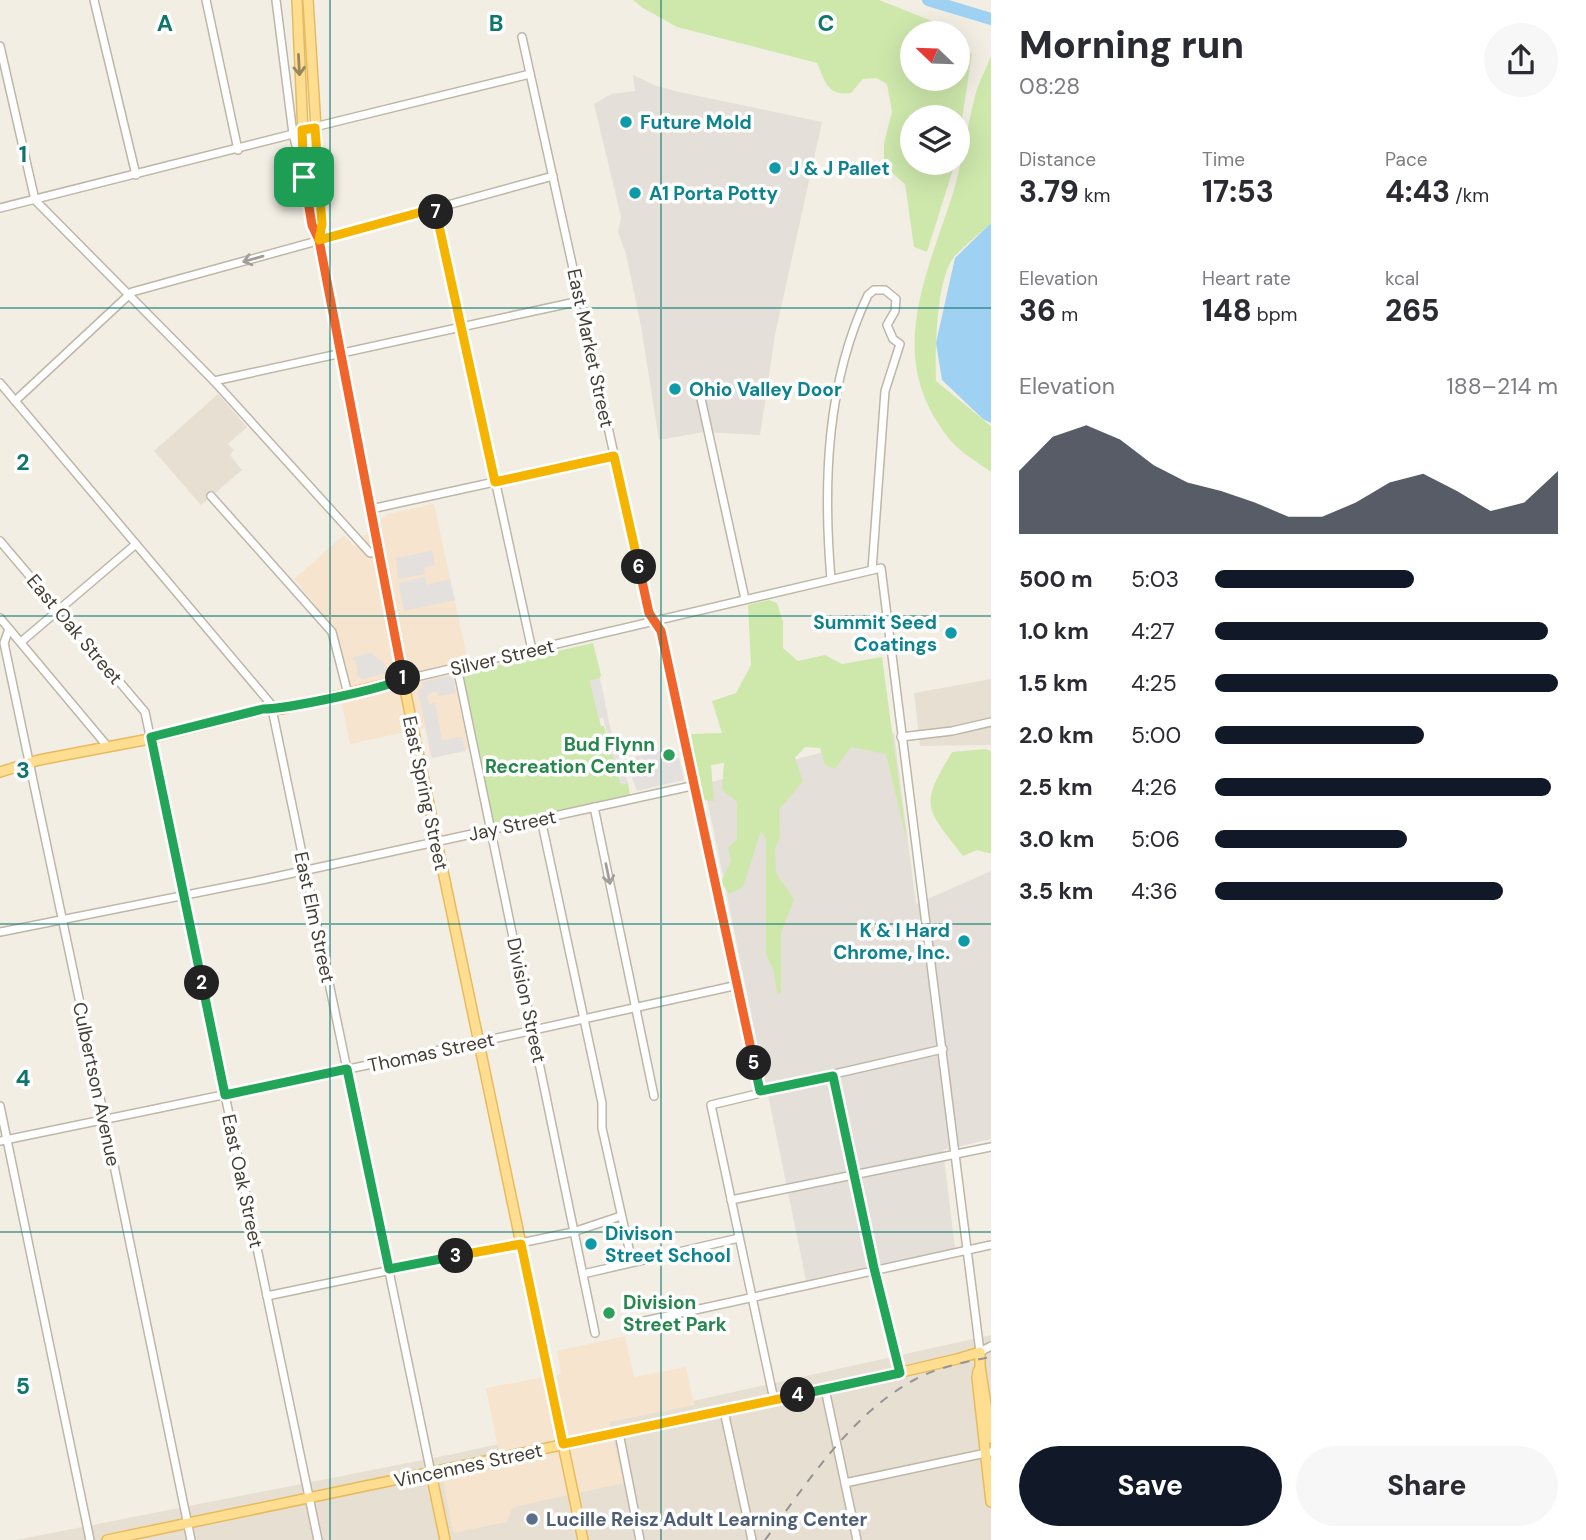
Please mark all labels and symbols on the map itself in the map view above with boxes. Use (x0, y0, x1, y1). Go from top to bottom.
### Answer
text: A (157, 8, 173, 38)
text: B (489, 8, 503, 38)
text: C (818, 8, 834, 38)
north arrow (900, 21, 970, 91)
one-way arrow (293, 53, 306, 76)
place label: Future Mold (640, 110, 752, 135)
marker: Future Mold (618, 114, 634, 130)
text: 1 (19, 139, 27, 169)
pin (274, 147, 334, 207)
place label: J & J Pallet (789, 156, 890, 181)
marker: J & J Pallet (767, 160, 783, 176)
place label: A1 Porta Potty (649, 181, 779, 206)
marker: A1 Porta Potty (627, 185, 643, 201)
pin: 7 (418, 194, 453, 230)
one-way arrow (242, 253, 264, 266)
street label: East Market Street (561, 266, 620, 430)
place label: Ohio Valley Door (689, 377, 842, 402)
marker: Ohio Valley Door (667, 381, 683, 397)
text: 2 (16, 447, 30, 477)
pin: 6 (622, 550, 656, 584)
street label: East Oak Street (21, 569, 128, 690)
place label: Summit Seed Coatings (813, 610, 937, 657)
marker: Summit Seed Coatings (943, 625, 959, 641)
street label: Silver Street (448, 633, 557, 682)
pin: 1 (386, 660, 420, 696)
street label: East Spring Street (397, 713, 454, 873)
place label: Bud Flynn Recreation Center (485, 732, 655, 779)
marker: Bud Flynn Recreation Center (661, 747, 677, 763)
text: 3 (16, 755, 30, 785)
street label: Jay Street (466, 804, 558, 847)
street label: East Elm Street (288, 849, 341, 985)
one-way arrow (601, 862, 615, 885)
place label: K & I Hard Chrome, Inc. (833, 918, 950, 965)
marker: K & I Hard Chrome, Inc. (956, 933, 972, 949)
street label: Division Street (501, 935, 552, 1065)
pin: 2 (184, 965, 220, 1000)
street label: Culbertson Avenue (67, 1000, 126, 1169)
street label: Thomas Street (366, 1027, 497, 1078)
pin: 5 (736, 1046, 772, 1080)
text: 4 (16, 1063, 31, 1093)
street label: East Oak Street (216, 1112, 269, 1250)
place label: Divison Street School (605, 1221, 731, 1268)
marker: Divison Street School (583, 1236, 599, 1252)
pin: 3 (438, 1238, 474, 1274)
place label: Division Street Park (623, 1290, 727, 1337)
marker: Division Street Park (601, 1305, 617, 1321)
text: 5 (16, 1371, 30, 1401)
pin: 4 (780, 1378, 816, 1412)
street label: Vincennes Street (392, 1438, 544, 1493)
place label: Lucille Reisz Adult Learning Center (546, 1507, 868, 1532)
marker: Lucille Reisz Adult Learning Center (524, 1511, 540, 1527)

